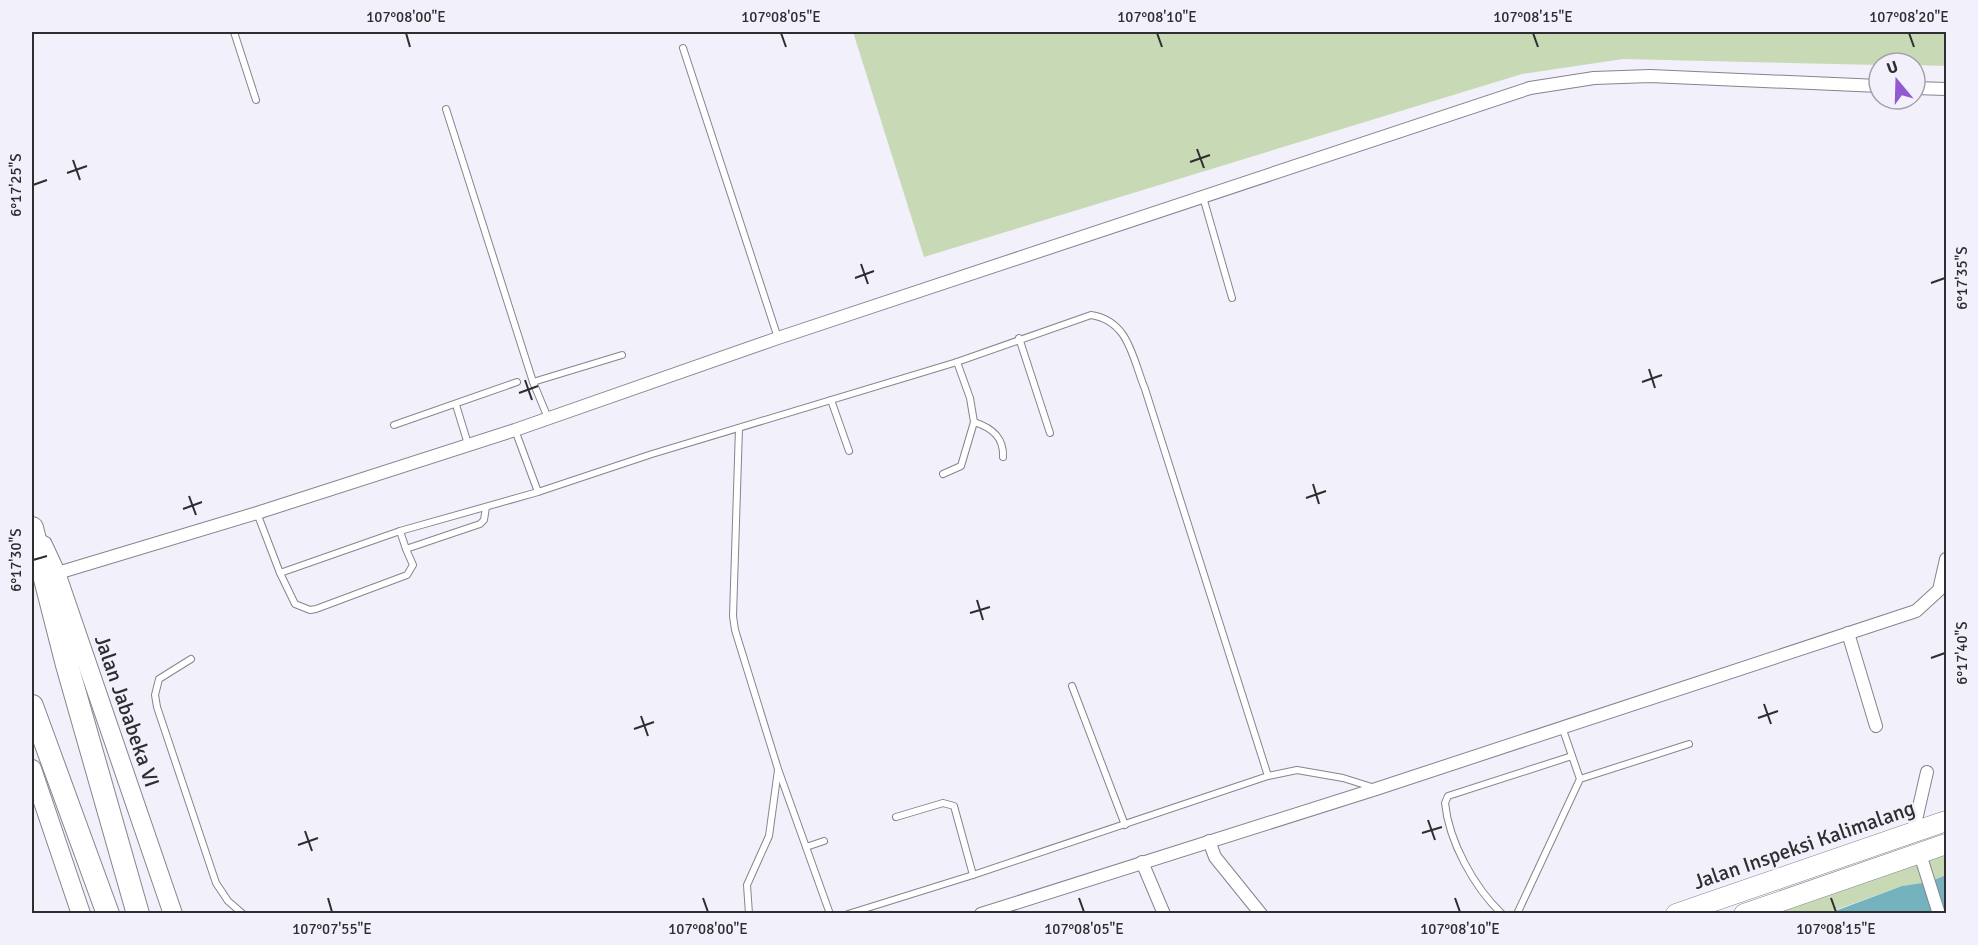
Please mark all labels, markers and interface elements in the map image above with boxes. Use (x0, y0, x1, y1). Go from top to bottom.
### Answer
text: 107°08'00"E (366, 8, 446, 26)
text: 107°08'05"E (741, 8, 821, 26)
text: 107°08'10"E (1117, 8, 1197, 26)
text: 107°08'15"E (1493, 8, 1573, 26)
text: 107°08'20"E (1869, 8, 1949, 26)
north arrow (1867, 51, 1927, 111)
text: U (1884, 57, 1901, 79)
text: 6°17'25"S (7, 153, 25, 217)
text: 6°17'35"S (1953, 246, 1971, 310)
text: 6°17'30"S (7, 528, 25, 592)
text: 6°17'40"S (1953, 621, 1971, 685)
street label: Jalan Jababeka VI (89, 631, 165, 791)
street label: Jalan Inspeksi Kalimalang (1690, 795, 1918, 895)
text: 107°07'55"E (292, 920, 372, 938)
text: 107°08'00"E (668, 920, 748, 938)
text: 107°08'05"E (1044, 920, 1124, 938)
text: 107°08'10"E (1420, 920, 1500, 938)
text: 107°08'15"E (1796, 920, 1876, 938)

